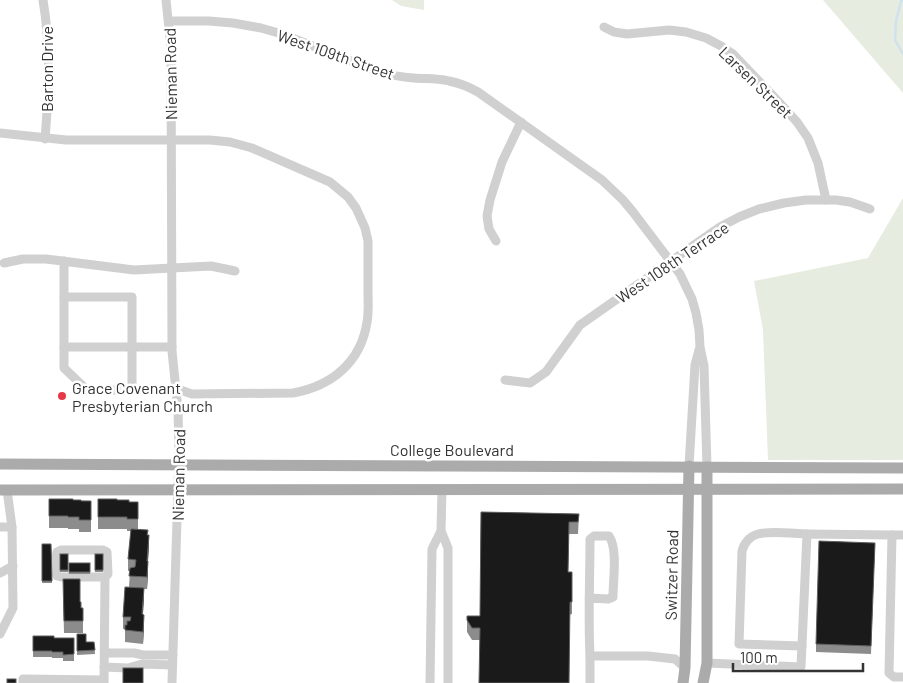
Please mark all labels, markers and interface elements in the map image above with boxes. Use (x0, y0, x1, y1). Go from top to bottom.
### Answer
street label: West 109th Street (275, 25, 397, 83)
street label: Barton Drive (37, 26, 56, 112)
street label: Nieman Road (160, 28, 180, 120)
street label: Larsen Street (715, 42, 797, 122)
street label: West 108th Terrace (612, 217, 732, 307)
place label: Grace Covenant Presbyterian Church (72, 378, 213, 415)
marker: Grace Covenant Presbyterian Church (56, 390, 68, 402)
street label: Nieman Road (168, 429, 188, 521)
street label: College Boulevard (390, 440, 514, 459)
street label: Switzer Road (661, 529, 681, 621)
scale bar (733, 640, 863, 672)
text: 100 m (740, 648, 778, 666)

